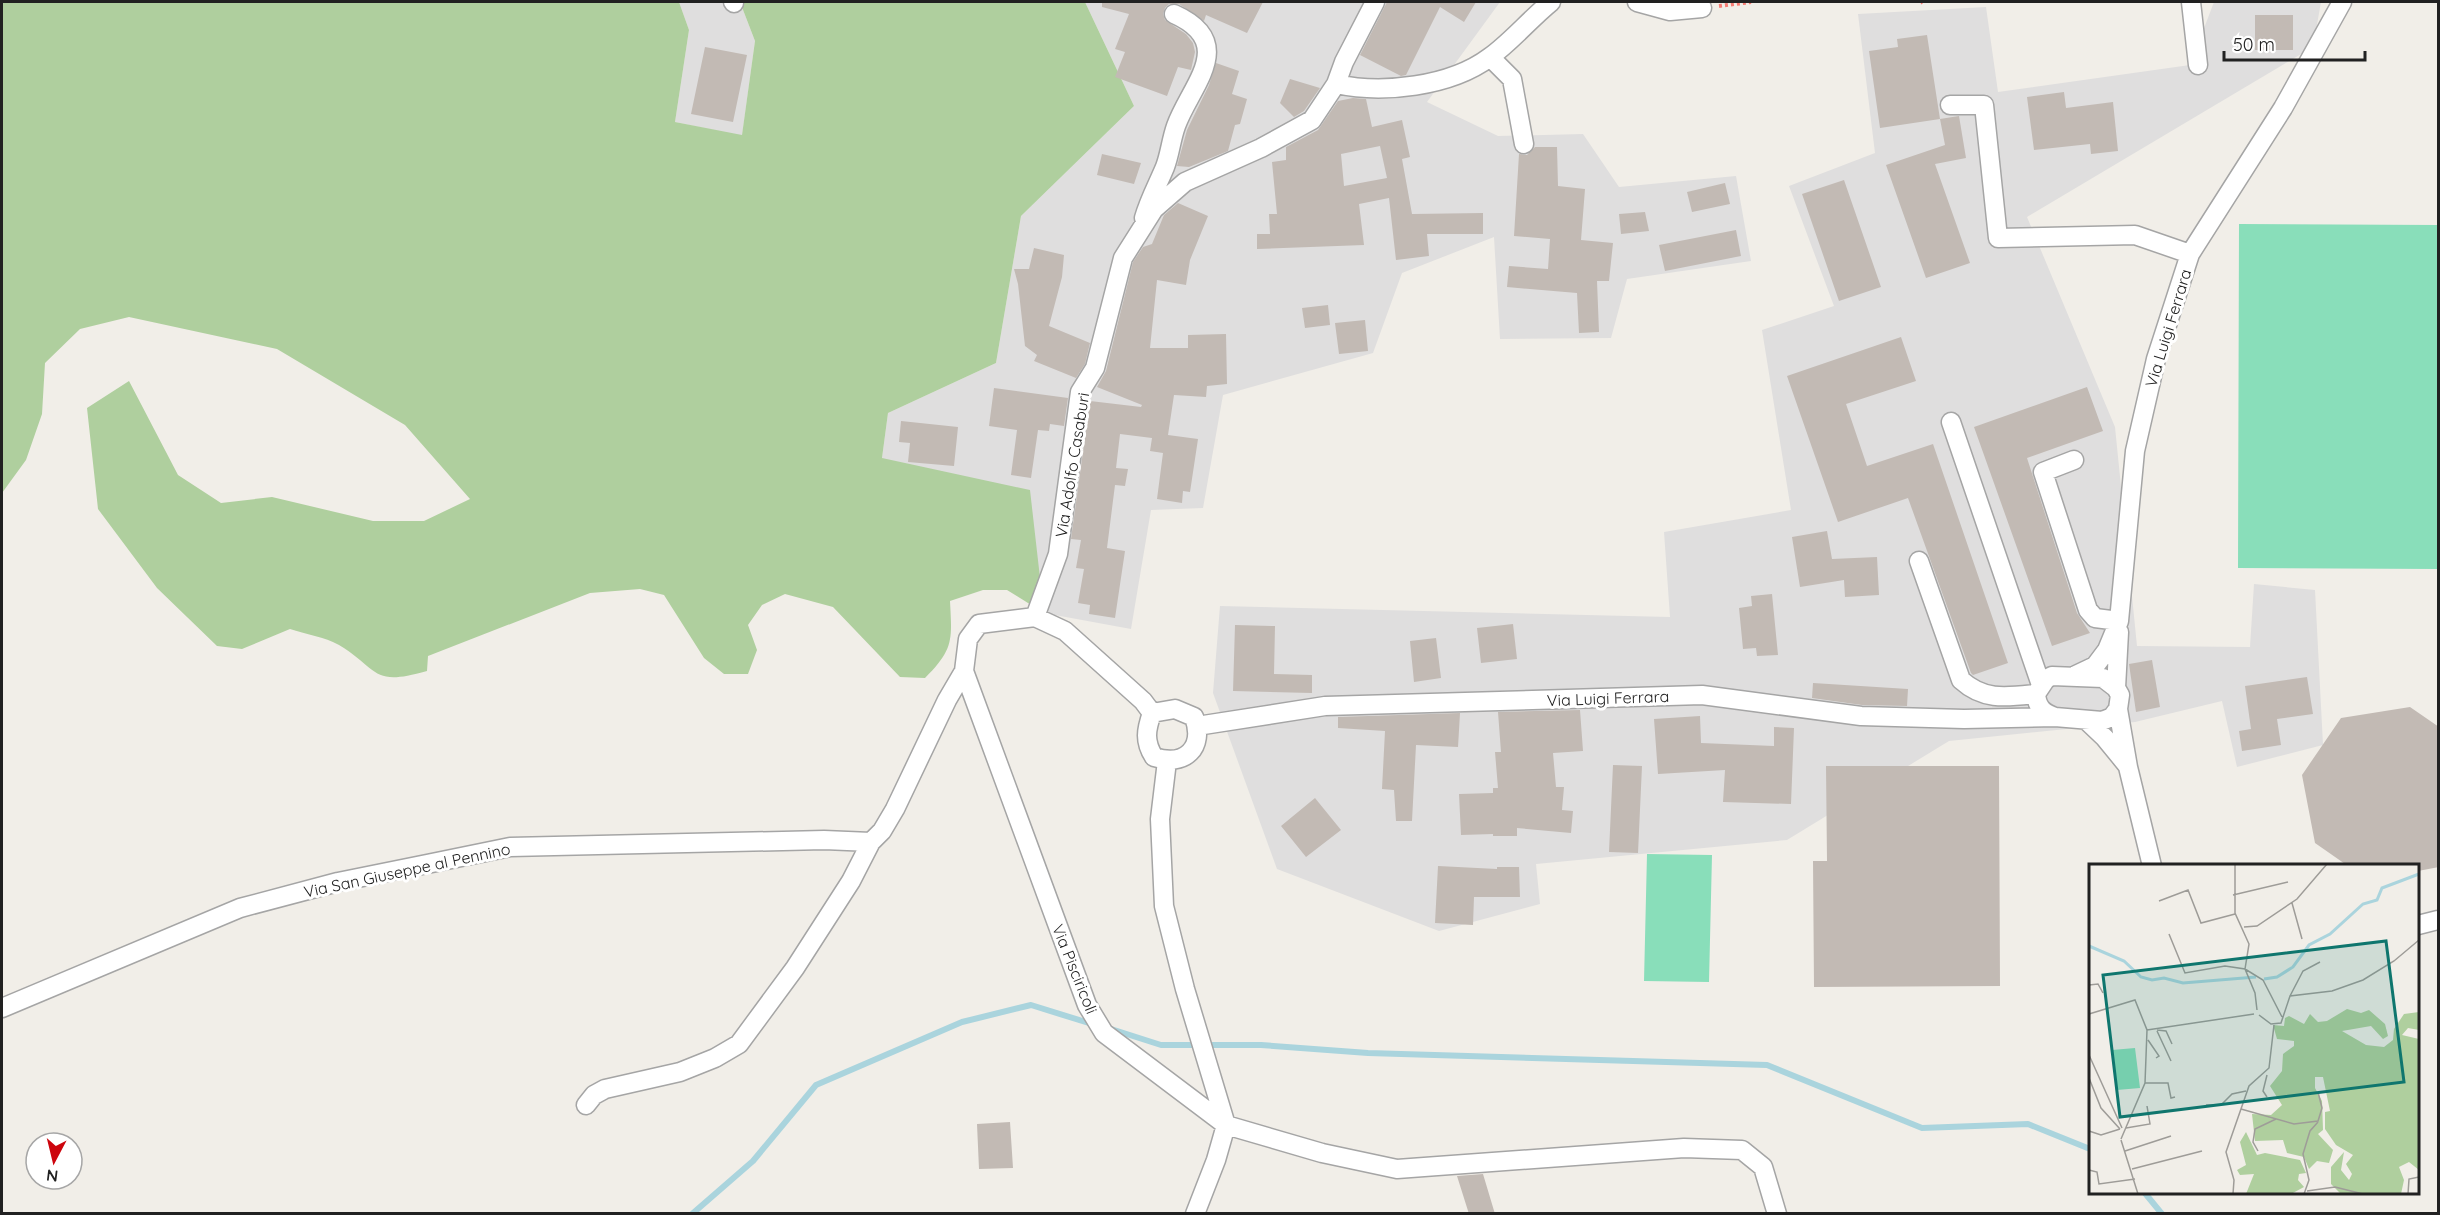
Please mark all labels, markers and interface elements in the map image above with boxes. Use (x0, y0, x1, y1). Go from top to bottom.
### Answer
scale bar (2224, 24, 2365, 62)
text: 50 m (2233, 33, 2275, 56)
street label: Via Luigi Ferrara (2141, 267, 2195, 389)
street label: Via Adolfo Casaburi (1051, 391, 1093, 539)
street label: Via Luigi Ferrara (1547, 686, 1669, 710)
street label: Via San Giuseppe al Pennino (302, 838, 512, 902)
inset map (2089, 864, 2419, 1194)
street label: Via Pisciricoli (1048, 921, 1102, 1017)
north arrow (24, 1131, 84, 1191)
text: N (45, 1165, 59, 1187)

